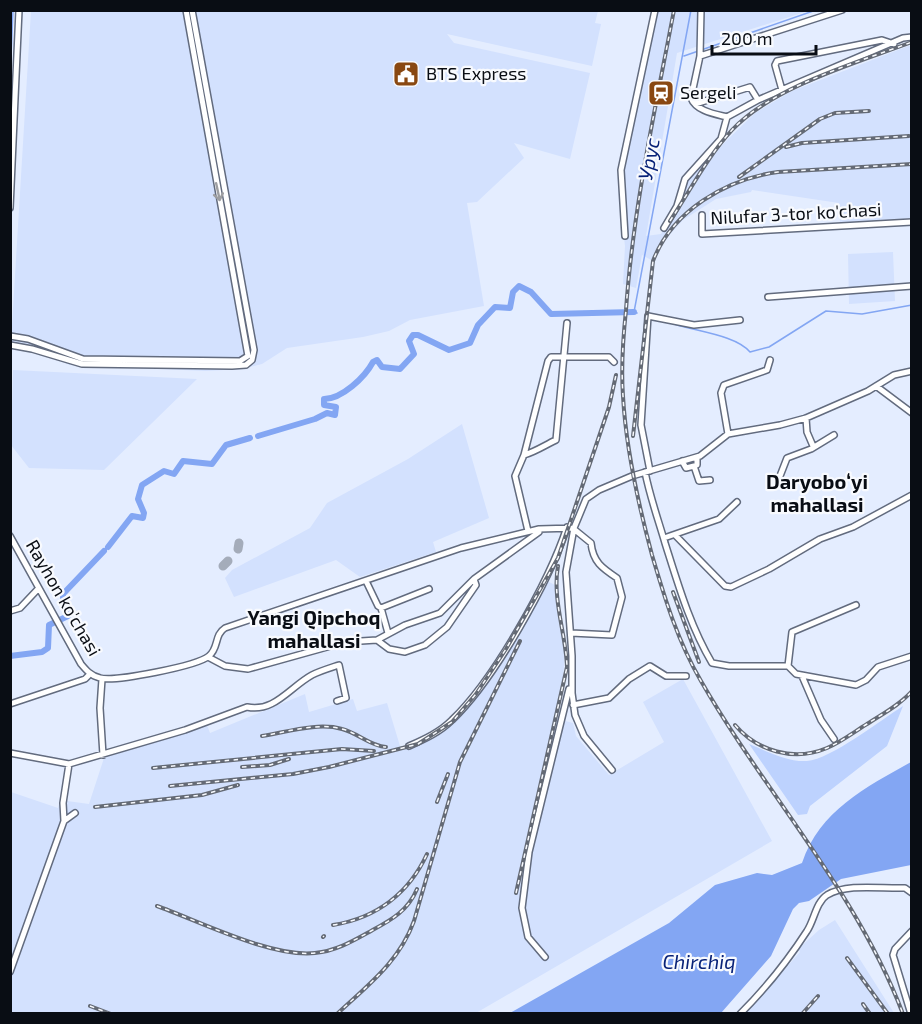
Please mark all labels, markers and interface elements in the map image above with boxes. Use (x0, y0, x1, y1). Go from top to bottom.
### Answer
scale bar (712, 18, 816, 56)
text: 200 m (721, 27, 773, 49)
public building icon: BTS Express (391, 59, 421, 89)
place label: BTS Express (426, 62, 527, 84)
station icon: Sergeli (646, 78, 676, 108)
place label: Sergeli (680, 81, 736, 103)
water label: Урус (632, 135, 664, 182)
one-way arrow (213, 182, 224, 201)
street label: Nilufar 3-tor ko'chasi (710, 198, 882, 228)
district label: Daryoboʻyi mahallasi (766, 469, 868, 516)
street label: Rayhon ko'chasi (22, 535, 106, 660)
district label: Yangi Qipchoq mahallasi (247, 605, 381, 652)
water label: Chirchiq (662, 949, 736, 973)

